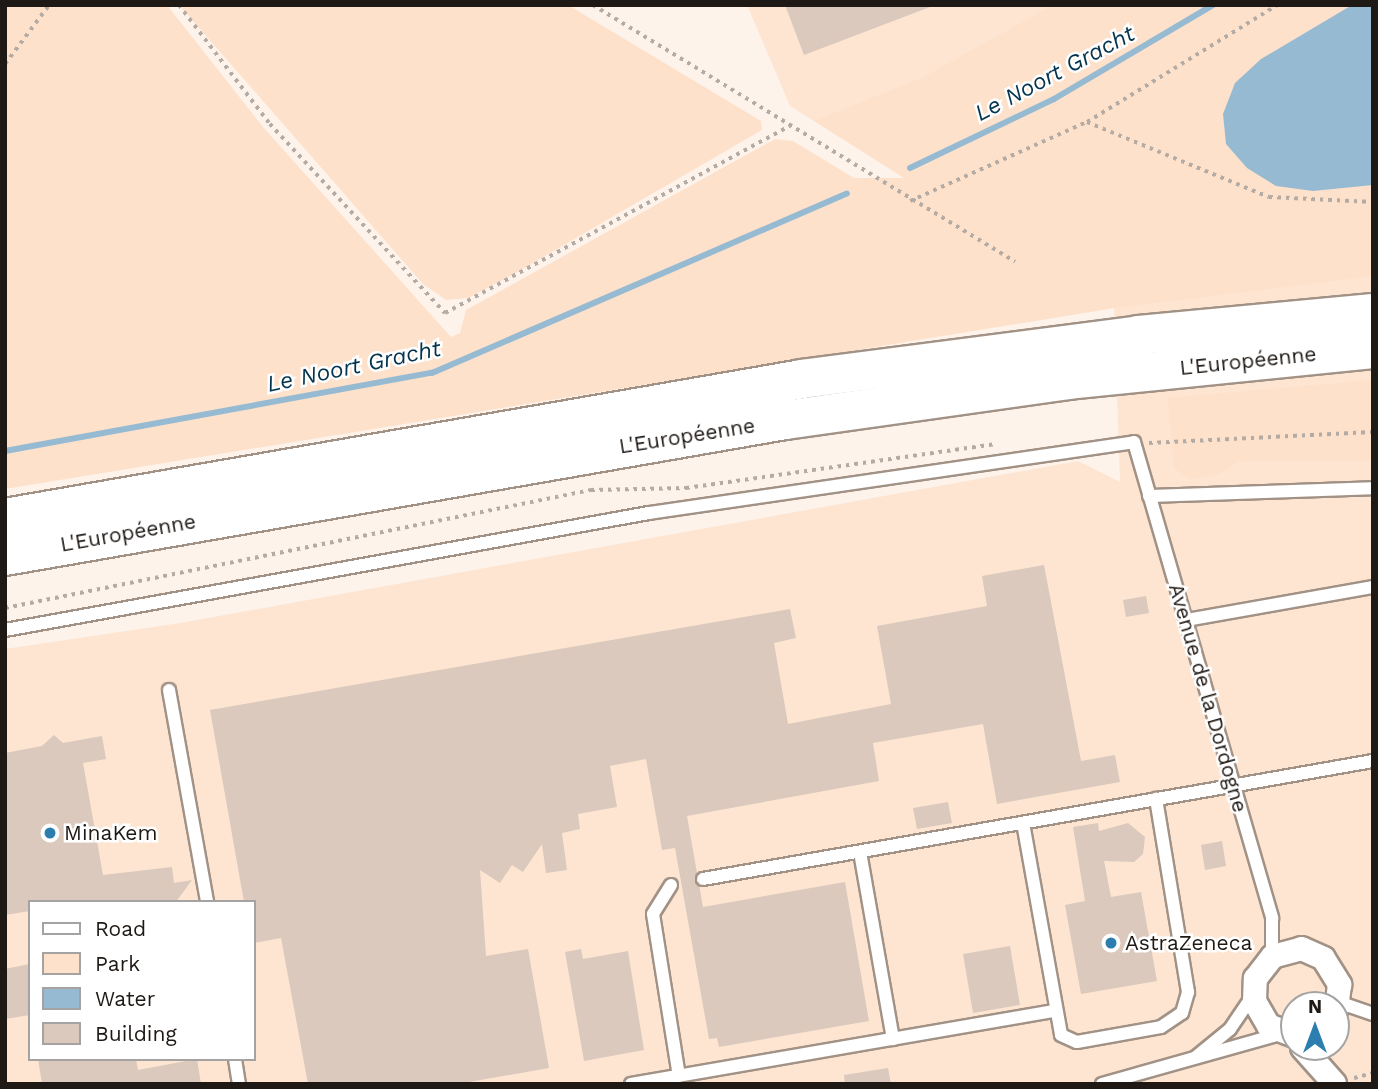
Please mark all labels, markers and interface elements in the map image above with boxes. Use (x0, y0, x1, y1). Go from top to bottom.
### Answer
water label: Le Noort Gracht (970, 20, 1140, 128)
water label: Le Noort Gracht (265, 335, 443, 399)
street label: L'Européenne (1178, 341, 1318, 381)
street label: L'Européenne (617, 413, 757, 459)
street label: L'Européenne (58, 509, 198, 557)
street label: Avenue de la Dordogne (1163, 580, 1253, 816)
place label: MinaKem (64, 820, 157, 846)
marker: MinaKem (42, 825, 58, 841)
legend (28, 900, 256, 1061)
text: Road (95, 916, 146, 941)
place label: AstraZeneca (1125, 930, 1252, 956)
marker: AstraZeneca (1103, 935, 1119, 951)
text: Park (95, 951, 140, 976)
text: Water (95, 986, 155, 1011)
north arrow (1280, 991, 1350, 1061)
text: N (1308, 995, 1322, 1018)
text: Building (95, 1021, 177, 1046)

